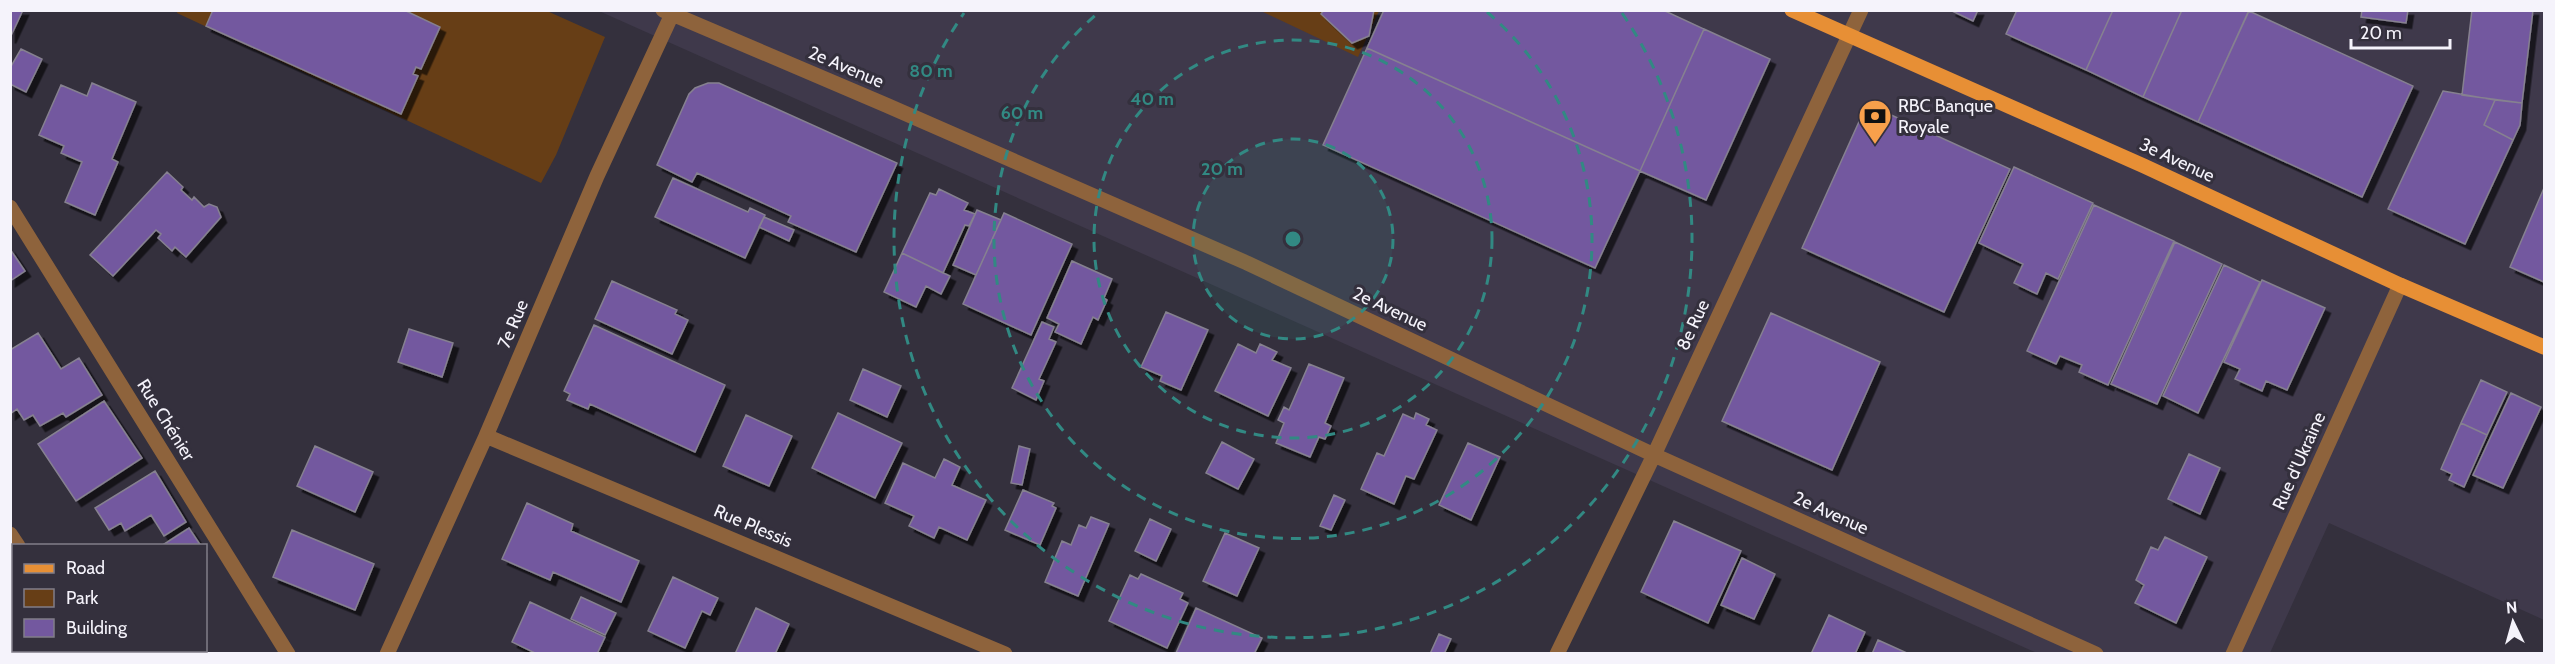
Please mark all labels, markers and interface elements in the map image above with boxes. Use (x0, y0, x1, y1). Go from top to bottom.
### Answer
scale bar (2351, 12, 2450, 50)
text: 20 m (2360, 22, 2402, 44)
street label: 2e Avenue (805, 41, 887, 93)
text: 80 m (909, 60, 953, 82)
text: 40 m (1130, 88, 1174, 110)
place label: RBC Banque Royale (1898, 95, 1993, 138)
bank icon: RBC Banque Royale (1857, 98, 1893, 145)
text: 60 m (1001, 102, 1043, 124)
street label: 3e Avenue (2136, 133, 2218, 187)
text: 20 m (1201, 158, 1243, 180)
centre of rings (1283, 229, 1303, 249)
street label: 2e Avenue (1349, 282, 1431, 336)
street label: 7e Rue (493, 296, 533, 352)
street label: 8e Rue (1672, 296, 1714, 354)
street label: Rue Chénier (132, 375, 200, 465)
street label: Rue d'Ukraine (2268, 409, 2330, 513)
street label: 2e Avenue (1790, 487, 1872, 539)
street label: Rue Plessis (710, 500, 796, 552)
legend (12, 544, 207, 652)
text: Road (66, 557, 105, 579)
text: Park (66, 587, 99, 609)
north arrow (2483, 592, 2543, 652)
text: N (2505, 598, 2518, 618)
text: Building (66, 617, 128, 639)

